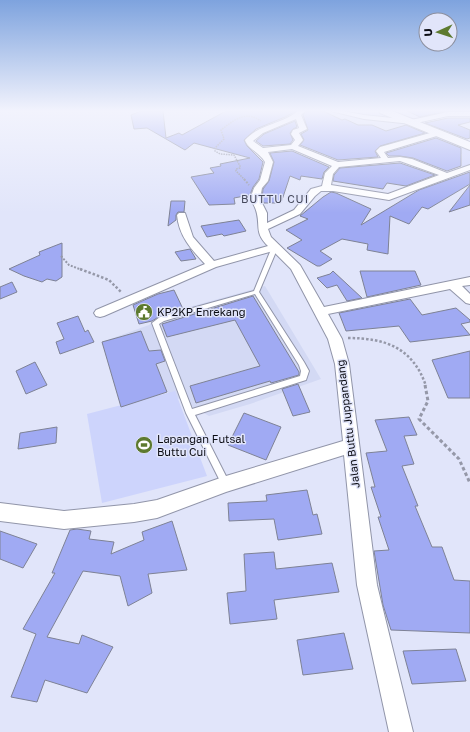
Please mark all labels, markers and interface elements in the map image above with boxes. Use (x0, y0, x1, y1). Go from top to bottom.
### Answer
north arrow (418, 12, 458, 52)
text: U (421, 28, 434, 37)
district label: BUTTU CUI (241, 192, 309, 205)
public building icon: KP2KP Enrekang (134, 302, 154, 322)
place label: KP2KP Enrekang (157, 305, 246, 318)
street label: Jalan Buttu Juppandang (333, 359, 362, 489)
place label: Lapangan Futsal Buttu Cui (157, 432, 245, 458)
sports icon: Lapangan Futsal Buttu Cui (134, 435, 154, 455)

